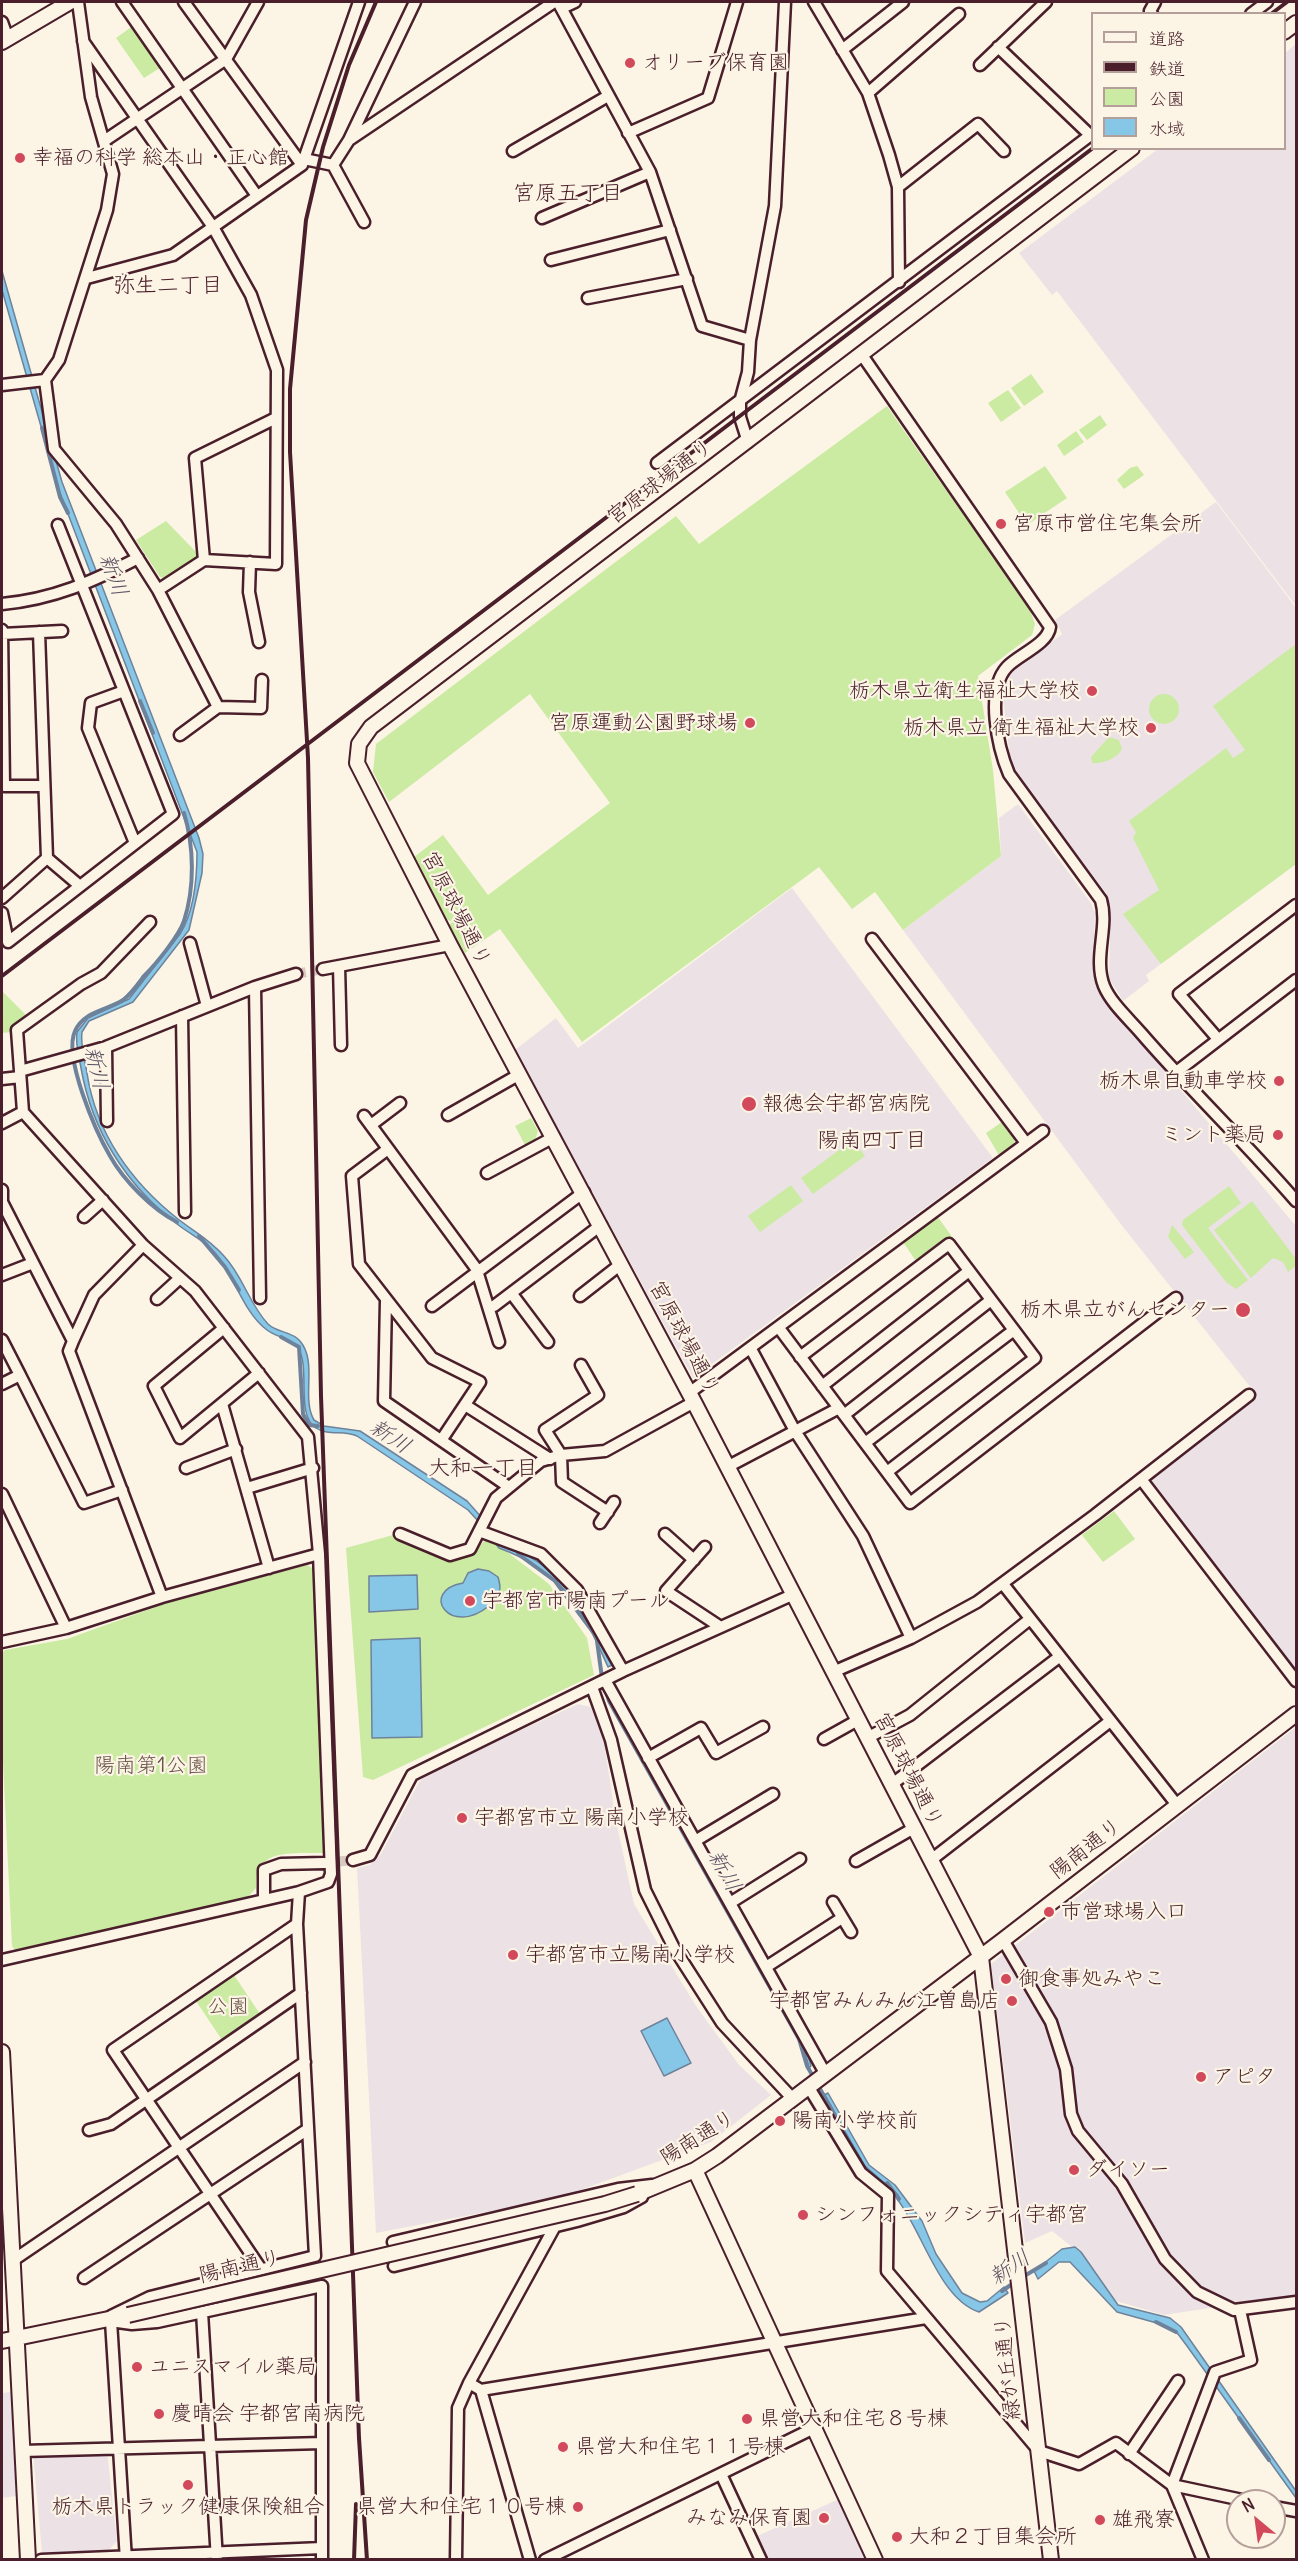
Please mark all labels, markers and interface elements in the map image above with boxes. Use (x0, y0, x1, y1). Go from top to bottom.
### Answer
legend (1091, 12, 1286, 150)
text: 道路 (1149, 27, 1185, 50)
place label: オリーブ保育園 (642, 50, 789, 76)
marker: オリーブ保育園 (623, 56, 637, 70)
text: 鉄道 (1149, 57, 1185, 80)
text: 公園 (1149, 87, 1185, 110)
text: 水域 (1149, 117, 1185, 140)
place label: 幸福の科学 総本山・正心館 (32, 145, 289, 171)
marker: 幸福の科学 総本山・正心館 (13, 151, 27, 165)
district label: 宮原五丁目 (513, 181, 623, 207)
district label: 弥生二丁目 (113, 273, 223, 299)
street label: 宮原球場通り (602, 434, 718, 530)
place label: 宮原市営住宅集会所 (1013, 511, 1202, 537)
marker: 宮原市営住宅集会所 (994, 517, 1008, 531)
water label: 新川 (93, 550, 133, 600)
place label: 栃木県立衛生福祉大学校 (849, 678, 1080, 704)
marker: 栃木県立衛生福祉大学校 (1085, 684, 1099, 698)
place label: 宮原運動公園野球場 (549, 710, 738, 736)
place label: 栃木県立 衛生福祉大学校 (903, 715, 1139, 741)
marker: 宮原運動公園野球場 (743, 716, 757, 730)
marker: 栃木県立 衛生福祉大学校 (1144, 721, 1158, 735)
street label: 宮原球場通り (416, 847, 496, 971)
water label: 新川 (78, 1044, 114, 1092)
place label: 栃木県自動車学校 (1099, 1068, 1267, 1094)
marker: 栃木県自動車学校 (1272, 1074, 1286, 1088)
place label: 報徳会宇都宮病院 (762, 1091, 930, 1117)
marker: 報徳会宇都宮病院 (740, 1095, 758, 1113)
place label: ミント薬局 (1161, 1122, 1266, 1148)
district label: 陽南四丁目 (817, 1128, 927, 1154)
marker: ミント薬局 (1271, 1128, 1285, 1142)
street label: 宮原球場通り (643, 1276, 725, 1400)
place label: 栃木県立がんセンター (1020, 1297, 1230, 1323)
marker: 栃木県立がんセンター (1234, 1301, 1252, 1319)
water label: 新川 (364, 1414, 416, 1460)
district label: 大和一丁目 (428, 1456, 538, 1482)
place label: 宇都宮市陽南プール (482, 1588, 670, 1614)
marker: 宇都宮市陽南プール (463, 1594, 477, 1608)
street label: 宮原球場通り (868, 1708, 948, 1832)
park label: 陽南第1公園 (94, 1753, 208, 1779)
place label: 宇都宮市立 陽南小学校 (474, 1805, 689, 1831)
marker: 宇都宮市立 陽南小学校 (455, 1811, 469, 1825)
street label: 陽南通り (1045, 1813, 1127, 1885)
water label: 新川 (702, 1845, 746, 1897)
place label: 市営球場入口 (1061, 1899, 1187, 1925)
marker: 市営球場入口 (1042, 1905, 1056, 1919)
place label: 宇都宮市立陽南小学校 (525, 1942, 735, 1968)
marker: 宇都宮市立陽南小学校 (506, 1948, 520, 1962)
place label: 御食事処みやこ (1018, 1966, 1165, 1992)
marker: 御食事処みやこ (999, 1972, 1013, 1986)
place label: 宇都宮みんみん江曽島店 (769, 1988, 1000, 2014)
park label: 公園 (207, 1994, 249, 2020)
marker: 宇都宮みんみん江曽島店 (1005, 1994, 1019, 2008)
place label: アピタ (1213, 2064, 1276, 2090)
marker: アピタ (1194, 2070, 1208, 2084)
street label: 陽南通り (656, 2105, 740, 2171)
place label: 陽南小学校前 (792, 2108, 918, 2134)
marker: 陽南小学校前 (773, 2114, 787, 2128)
place label: ダイソー (1086, 2157, 1170, 2183)
marker: ダイソー (1067, 2163, 1081, 2177)
place label: シンフォニックシティ宇都宮 (815, 2202, 1088, 2228)
marker: シンフォニックシティ宇都宮 (796, 2208, 810, 2222)
street label: 陽南通り (196, 2245, 284, 2289)
water label: 新川 (984, 2245, 1036, 2291)
street label: 緑が丘通り (990, 2314, 1026, 2422)
place label: ユニスマイル薬局 (149, 2354, 317, 2380)
marker: ユニスマイル薬局 (130, 2360, 144, 2374)
place label: 慶晴会 宇都宮南病院 (171, 2401, 365, 2427)
place label: 県営大和住宅８号棟 (759, 2406, 948, 2432)
marker: 慶晴会 宇都宮南病院 (152, 2407, 166, 2421)
marker: 県営大和住宅８号棟 (740, 2412, 754, 2426)
place label: 県営大和住宅１１号棟 (575, 2434, 785, 2460)
marker: 県営大和住宅１１号棟 (556, 2440, 570, 2454)
marker: 栃木県トラック健康保険組合 (181, 2478, 195, 2492)
north arrow (1226, 2489, 1286, 2549)
place label: 栃木県トラック健康保険組合 (52, 2494, 324, 2520)
place label: 県営大和住宅１０号棟 (356, 2494, 566, 2520)
text: N (1239, 2494, 1258, 2516)
marker: 県営大和住宅１０号棟 (571, 2500, 585, 2514)
place label: みなみ保育園 (686, 2505, 812, 2531)
place label: 雄飛寮 (1112, 2507, 1175, 2533)
marker: みなみ保育園 (817, 2511, 831, 2525)
marker: 雄飛寮 (1093, 2513, 1107, 2527)
place label: 大和２丁目集会所 (909, 2524, 1077, 2550)
marker: 大和２丁目集会所 (890, 2530, 904, 2544)

